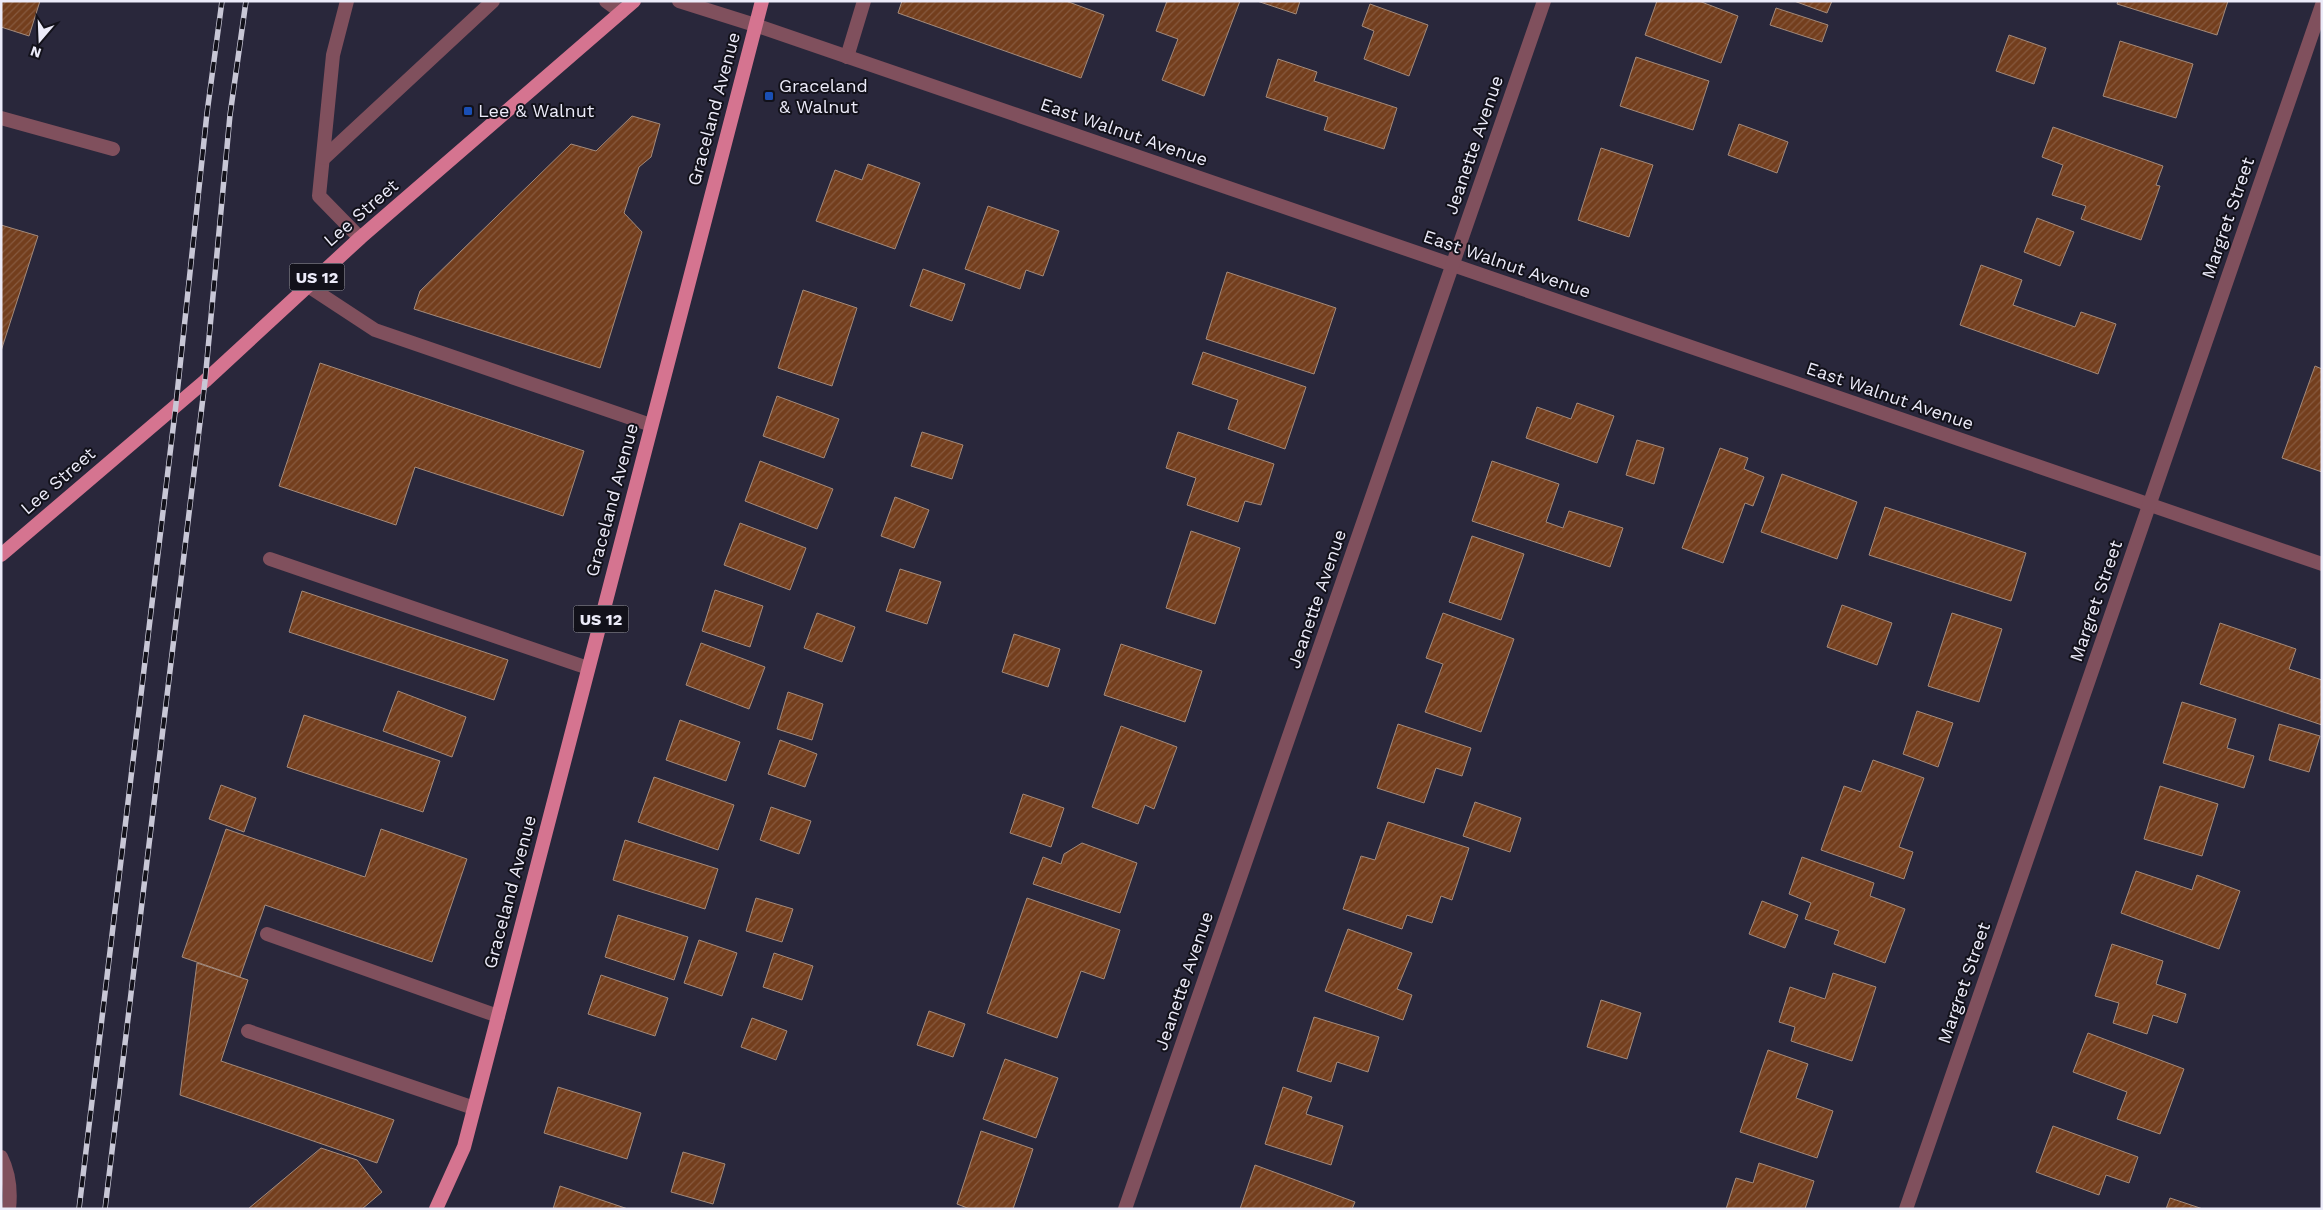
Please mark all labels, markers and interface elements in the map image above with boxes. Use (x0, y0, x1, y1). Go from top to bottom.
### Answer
north arrow (15, 15, 65, 65)
street label: Graceland Avenue (683, 30, 744, 188)
text: N (28, 43, 43, 62)
street label: Jeanette Avenue (1440, 73, 1507, 217)
place label: Graceland & Walnut (779, 75, 868, 117)
marker: Graceland & Walnut (763, 90, 775, 102)
street label: East Walnut Avenue (1038, 93, 1211, 170)
place label: Lee & Walnut (478, 100, 595, 121)
marker: Lee & Walnut (462, 105, 474, 117)
street label: Margret Street (2197, 154, 2258, 281)
street label: Lee Street (319, 174, 402, 251)
street label: East Walnut Avenue (1421, 225, 1594, 302)
road number: US 12 (290, 264, 344, 290)
street label: East Walnut Avenue (1804, 357, 1977, 434)
street label: Graceland Avenue (581, 421, 642, 579)
street label: Lee Street (16, 442, 99, 519)
street label: Jeanette Avenue (1283, 527, 1350, 671)
street label: Margret Street (2065, 537, 2126, 664)
road number: US 12 (574, 606, 628, 632)
street label: Graceland Avenue (479, 813, 540, 971)
street label: Jeanette Avenue (1150, 909, 1217, 1053)
street label: Margret Street (1933, 919, 1994, 1046)

